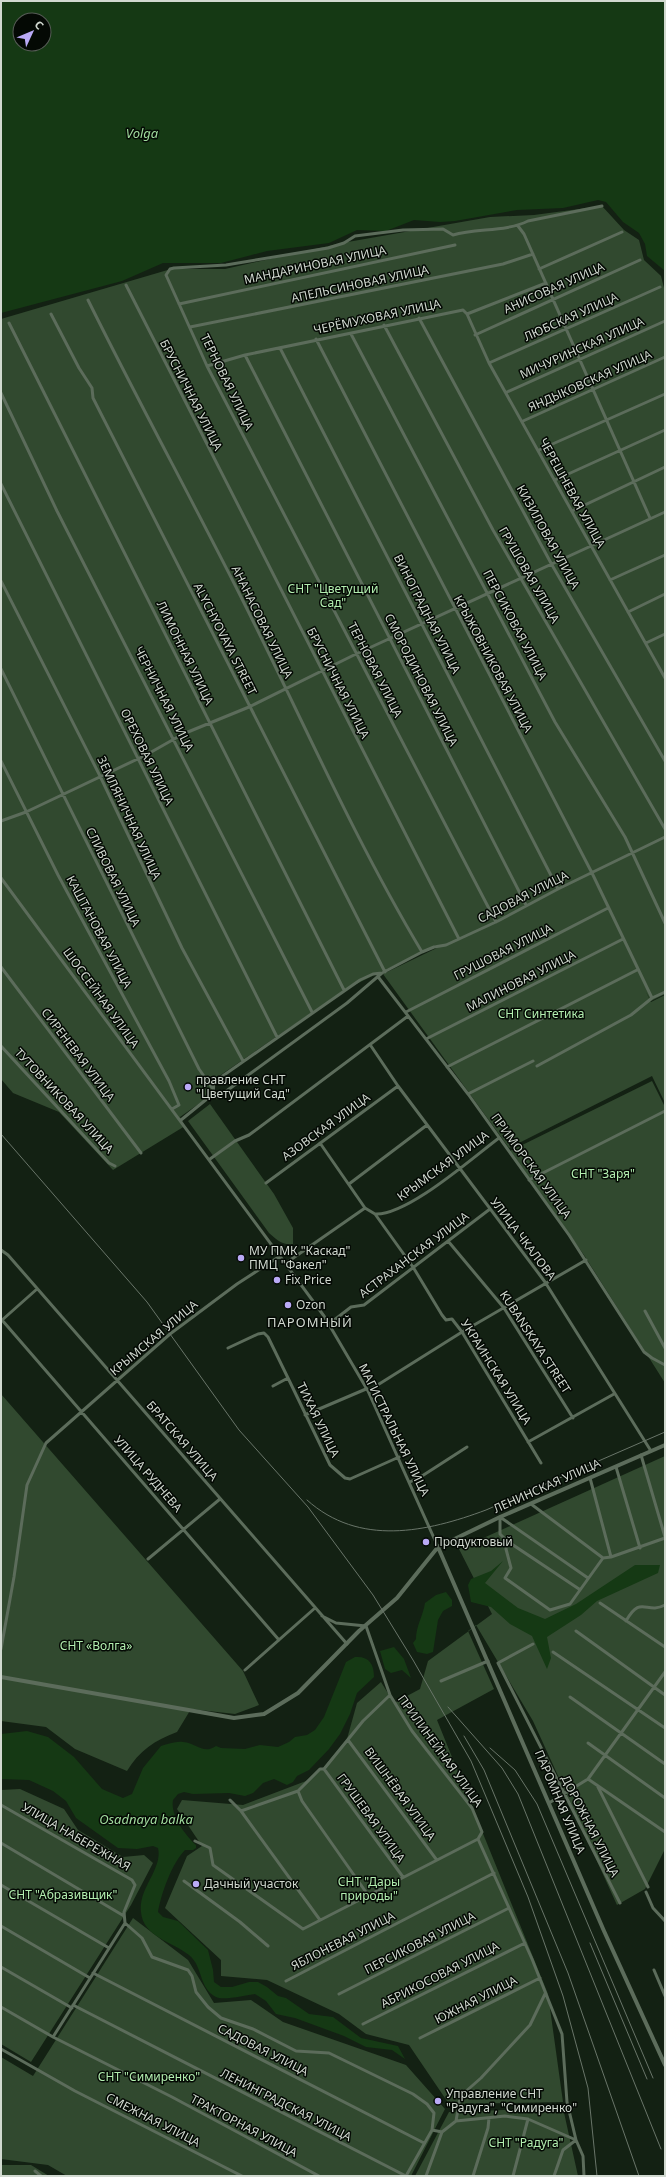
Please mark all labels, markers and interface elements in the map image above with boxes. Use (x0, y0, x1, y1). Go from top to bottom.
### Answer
north arrow (12, 12, 52, 52)
text: С (32, 17, 47, 32)
water label: Volga (126, 124, 159, 142)
street label: МАНДАРИНОВАЯ УЛИЦА (242, 241, 388, 288)
street label: АНИСОВАЯ УЛИЦА (501, 258, 607, 317)
street label: АПЕЛЬСИНОВАЯ УЛИЦА (290, 261, 431, 306)
street label: ЛЮБСКАЯ УЛИЦА (521, 288, 621, 345)
street label: ЧЕРЁМУХОВАЯ УЛИЦА (312, 295, 442, 338)
street label: МИЧУРИНСКАЯ УЛИЦА (517, 312, 647, 383)
street label: ТЕРНОВАЯ УЛИЦА (197, 331, 258, 433)
street label: БРУСНИЧНАЯ УЛИЦА (156, 336, 227, 454)
street label: ЯНДЫКОВСКАЯ УЛИЦА (525, 345, 655, 415)
street label: ЧЕРЕШНЕВАЯ УЛИЦА (535, 435, 610, 551)
street label: КИЗИЛОВАЯ УЛИЦА (513, 482, 584, 592)
street label: ГРУШОВАЯ УЛИЦА (495, 523, 564, 626)
street label: ВИНОГРАДНАЯ УЛИЦА (390, 551, 465, 677)
street label: АНАНАСОВАЯ УЛИЦА (228, 562, 297, 681)
street label: ПЕРСИКОВАЯ УЛИЦА (479, 567, 552, 683)
street label: ALYCHYOVAYA STREET (190, 580, 261, 698)
park label: СНТ "Цветущий Сад" (288, 580, 378, 611)
street label: КРЫЖОВНИКОВАЯ УЛИЦА (450, 592, 537, 736)
street label: ЛИМОННАЯ УЛИЦА (153, 598, 218, 708)
street label: СМОРОДИНОВАЯ УЛИЦА (381, 611, 462, 749)
street label: ТЕРНОВАЯ УЛИЦА (344, 619, 407, 721)
street label: БРУСНИЧНАЯ УЛИЦА (303, 624, 374, 742)
street label: ЧЕРНИЧНАЯ УЛИЦА (131, 643, 198, 754)
street label: ОРЕХОВАЯ УЛИЦА (117, 706, 178, 808)
street label: ЗЕМЛЯНИЧНАЯ УЛИЦА (93, 753, 166, 883)
street label: СЛИВОВАЯ УЛИЦА (82, 824, 145, 930)
street label: САДОВАЯ УЛИЦА (474, 866, 571, 927)
street label: КАШТАНОВАЯ УЛИЦА (62, 872, 137, 992)
street label: ГРУШОВАЯ УЛИЦА (451, 919, 555, 984)
street label: ШОССЕЙНАЯ УЛИЦА (59, 944, 144, 1052)
street label: МАЛИНОВАЯ УЛИЦА (463, 945, 579, 1015)
street label: СИРЕНЕВАЯ УЛИЦА (38, 1005, 119, 1105)
park label: СНТ Синтетика (498, 1005, 584, 1022)
street label: ТУТОВНИКОВАЯ УЛИЦА (11, 1044, 118, 1157)
place label: правление СНТ "Цветущий Сад" (196, 1071, 290, 1102)
marker: правление СНТ "Цветущий Сад" (183, 1082, 193, 1092)
street label: АЗОВСКАЯ УЛИЦА (278, 1089, 374, 1164)
street label: ПРИМОРСКАЯ УЛИЦА (487, 1110, 576, 1222)
street label: КРЫМСКАЯ УЛИЦА (393, 1126, 492, 1205)
park label: СНТ "Заря" (571, 1165, 635, 1182)
street label: УЛИЦА ЧКАЛОВА (487, 1194, 560, 1284)
street label: АСТРАХАНСКАЯ УЛИЦА (355, 1207, 472, 1302)
place label: МУ ПМК "Каскад" ПМЦ "Факел" (249, 1242, 351, 1273)
marker: МУ ПМК "Каскад" ПМЦ "Факел" (236, 1253, 246, 1263)
place label: Fix Price (285, 1271, 332, 1288)
marker: Fix Price (272, 1275, 282, 1285)
street label: KUBANSKAYA STREET (496, 1287, 575, 1397)
street label: КРЫМСКАЯ УЛИЦА (106, 1296, 201, 1379)
place label: Ozon (296, 1296, 326, 1313)
marker: Ozon (283, 1300, 293, 1310)
district label: ПАРОМНЫЙ (267, 1313, 353, 1331)
street label: УКРАИНСКАЯ УЛИЦА (457, 1316, 536, 1428)
street label: МАГИСТРАЛЬНАЯ УЛИЦА (355, 1361, 434, 1499)
street label: ТИХАЯ УЛИЦА (293, 1379, 344, 1460)
street label: БРАТСКАЯ УЛИЦА (143, 1397, 222, 1485)
street label: УЛИЦА РУДНЕВА (110, 1432, 187, 1516)
street label: ЛЕНИНСКАЯ УЛИЦА (490, 1454, 603, 1517)
place label: Продуктовый (434, 1533, 513, 1550)
marker: Продуктовый (421, 1537, 431, 1547)
park label: СНТ «Волга» (60, 1637, 132, 1654)
street label: ПРИЛИНЕЙНАЯ УЛИЦА (394, 1691, 487, 1811)
street label: ВИШНЁВАЯ УЛИЦА (361, 1744, 440, 1844)
street label: ПАРОМНАЯ УЛИЦА (531, 1747, 590, 1857)
street label: ГРУШЕВАЯ УЛИЦА (333, 1770, 410, 1866)
street label: ДОРОЖНАЯ УЛИЦА (557, 1772, 624, 1880)
street label: УЛИЦА НАБЕРЕЖНАЯ (19, 1798, 134, 1875)
water label: Osadnaya balka (99, 1810, 193, 1828)
park label: СНТ "Дары природы" (338, 1873, 400, 1904)
place label: Дачный участок (204, 1875, 299, 1892)
marker: Дачный участок (191, 1879, 201, 1889)
park label: СНТ "Абразивщик" (9, 1886, 117, 1903)
street label: ЯБЛОНЕВАЯ УЛИЦА (288, 1907, 398, 1974)
street label: ПЕРСИКОВАЯ УЛИЦА (361, 1907, 478, 1978)
street label: АБРИКОСОВАЯ УЛИЦА (378, 1937, 502, 2012)
street label: ЮЖНАЯ УЛИЦА (432, 1971, 520, 2028)
street label: САДОВАЯ УЛИЦА (215, 2019, 312, 2080)
street label: ЛЕНИНГРАДСКАЯ УЛИЦА (218, 2064, 355, 2145)
park label: СНТ "Симиренко" (98, 2068, 200, 2085)
place label: Управление СНТ "Радуга", "Симиренко" (446, 2085, 577, 2116)
street label: СМЕЖНАЯ УЛИЦА (103, 2088, 204, 2151)
street label: ТРАКТОРНАЯ УЛИЦА (188, 2090, 301, 2161)
marker: Управление СНТ "Радуга", "Симиренко" (433, 2096, 443, 2106)
park label: СНТ "Радуга" (488, 2134, 564, 2151)

